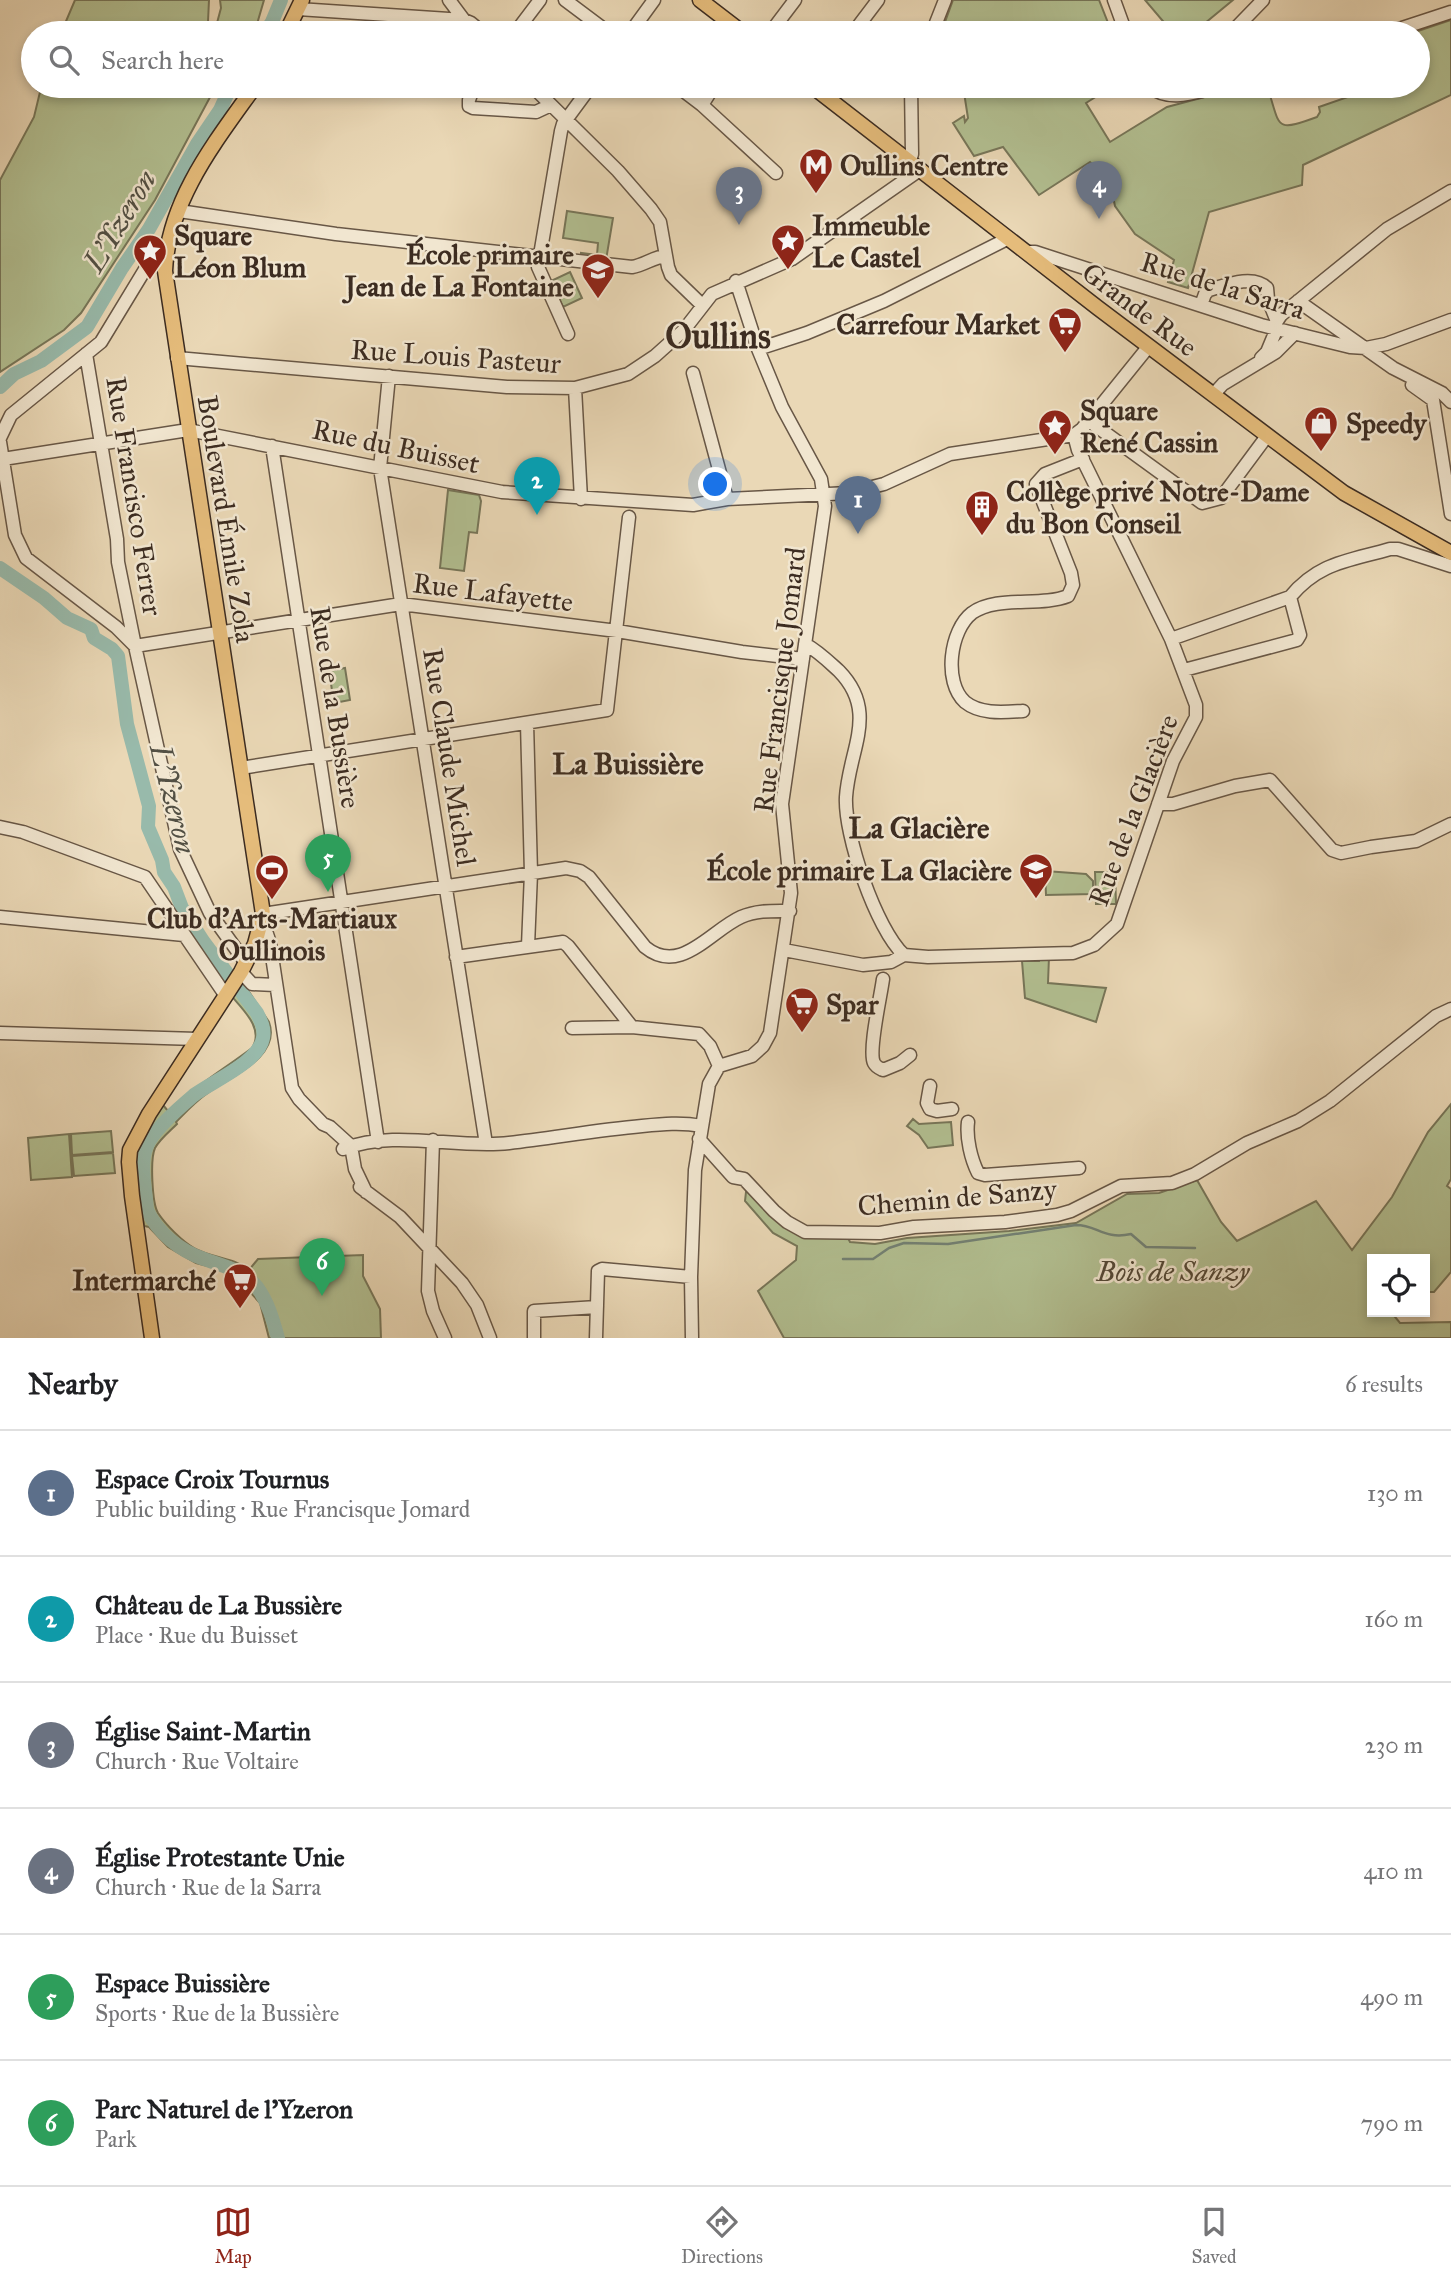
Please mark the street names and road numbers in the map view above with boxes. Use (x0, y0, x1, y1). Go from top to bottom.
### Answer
street label: Rue de la Sarra (1136, 244, 1309, 327)
street label: Grande Rue (1075, 255, 1204, 364)
street label: Rue Louis Pasteur (350, 332, 563, 381)
street label: Rue Francisco Ferrer (98, 374, 171, 618)
street label: Boulevard Émile Zola (190, 393, 263, 645)
street label: Rue du Buisset (309, 412, 483, 481)
street label: Rue Francisque Jomard (746, 545, 813, 815)
street label: Rue Lafayette (411, 565, 575, 620)
street label: Rue de la Bussière (302, 603, 369, 811)
street label: Rue Claude Michel (415, 646, 484, 869)
street label: Rue de la Glacière (1081, 710, 1186, 911)
street label: Chemin de Sanzy (856, 1171, 1059, 1224)

